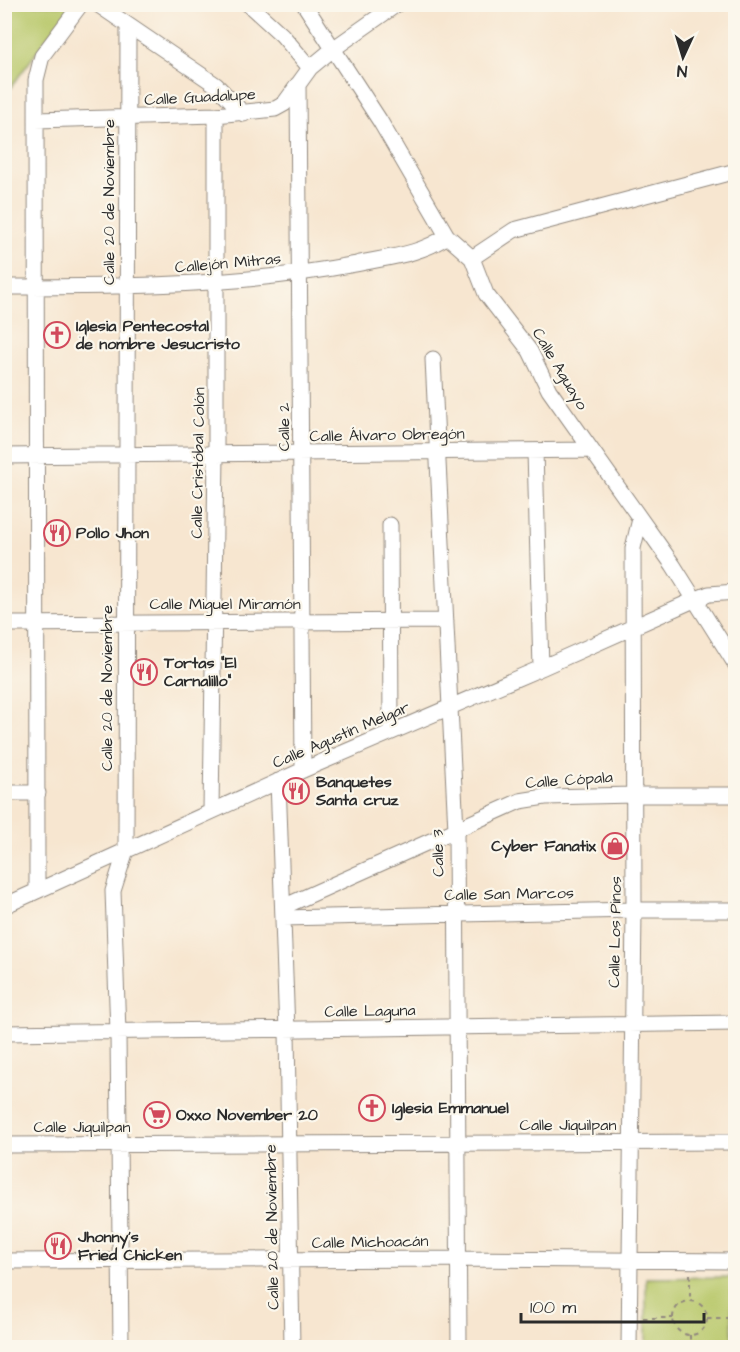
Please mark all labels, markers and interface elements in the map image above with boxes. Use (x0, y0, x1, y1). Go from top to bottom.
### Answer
north arrow (653, 27, 713, 87)
text: N (676, 60, 688, 82)
street label: Calle Guadalupe (144, 83, 257, 111)
street label: Calle 20 de Noviembre (98, 119, 120, 285)
street label: Callejón Mitras (174, 247, 282, 279)
place label: Iglesia Pentecostal de nombre Jesucristo (75, 315, 241, 355)
church icon: Iglesia Pentecostal de nombre Jesucristo (42, 320, 72, 350)
street label: Calle Aguayo (526, 324, 593, 415)
street label: Calle Cristóbal Colón (186, 387, 210, 539)
street label: Calle 2 (273, 403, 295, 451)
street label: Calle Álvaro Obregón (309, 423, 465, 448)
restaurant icon: Pollo Jhon (42, 518, 72, 548)
place label: Pollo Jhon (76, 522, 149, 544)
street label: Calle Miguel Miramón (149, 593, 301, 616)
street label: Calle 20 de Noviembre (96, 605, 118, 771)
place label: Tortas "El Carnalillo" (163, 652, 237, 692)
restaurant icon: Tortas "El Carnalillo" (129, 657, 159, 687)
street label: Calle Agustín Melgar (269, 696, 414, 775)
street label: Calle Cópala (525, 766, 613, 794)
place label: Banquetes Santa cruz (315, 771, 400, 811)
restaurant icon: Banquetes Santa cruz (281, 776, 311, 806)
street label: Calle 3 (427, 829, 449, 877)
shop icon: Cyber Fanatix (600, 831, 630, 861)
place label: Cyber Fanatix (491, 835, 596, 858)
street label: Calle Los Pinos (603, 876, 627, 988)
street label: Calle San Marcos (444, 882, 574, 906)
street label: Calle Laguna (324, 999, 416, 1024)
church icon: Iglesia Emmanuel (357, 1093, 387, 1123)
place label: Iglesia Emmanuel (392, 1097, 509, 1121)
supermarket icon: Oxxo November 20 (142, 1100, 172, 1130)
place label: Oxxo November 20 (176, 1104, 318, 1126)
street label: Calle Jiquilpan (520, 1114, 616, 1136)
street label: Calle Jiquilpan (34, 1116, 130, 1138)
street label: Calle 20 de Noviembre (260, 1144, 284, 1310)
place label: Jhonny's Fried Chicken (77, 1226, 182, 1266)
street label: Calle Michoacán (311, 1230, 429, 1254)
restaurant icon: Jhonny's Fried Chicken (43, 1231, 73, 1261)
scale bar (521, 1286, 704, 1324)
text: 100 m (530, 1295, 576, 1320)

